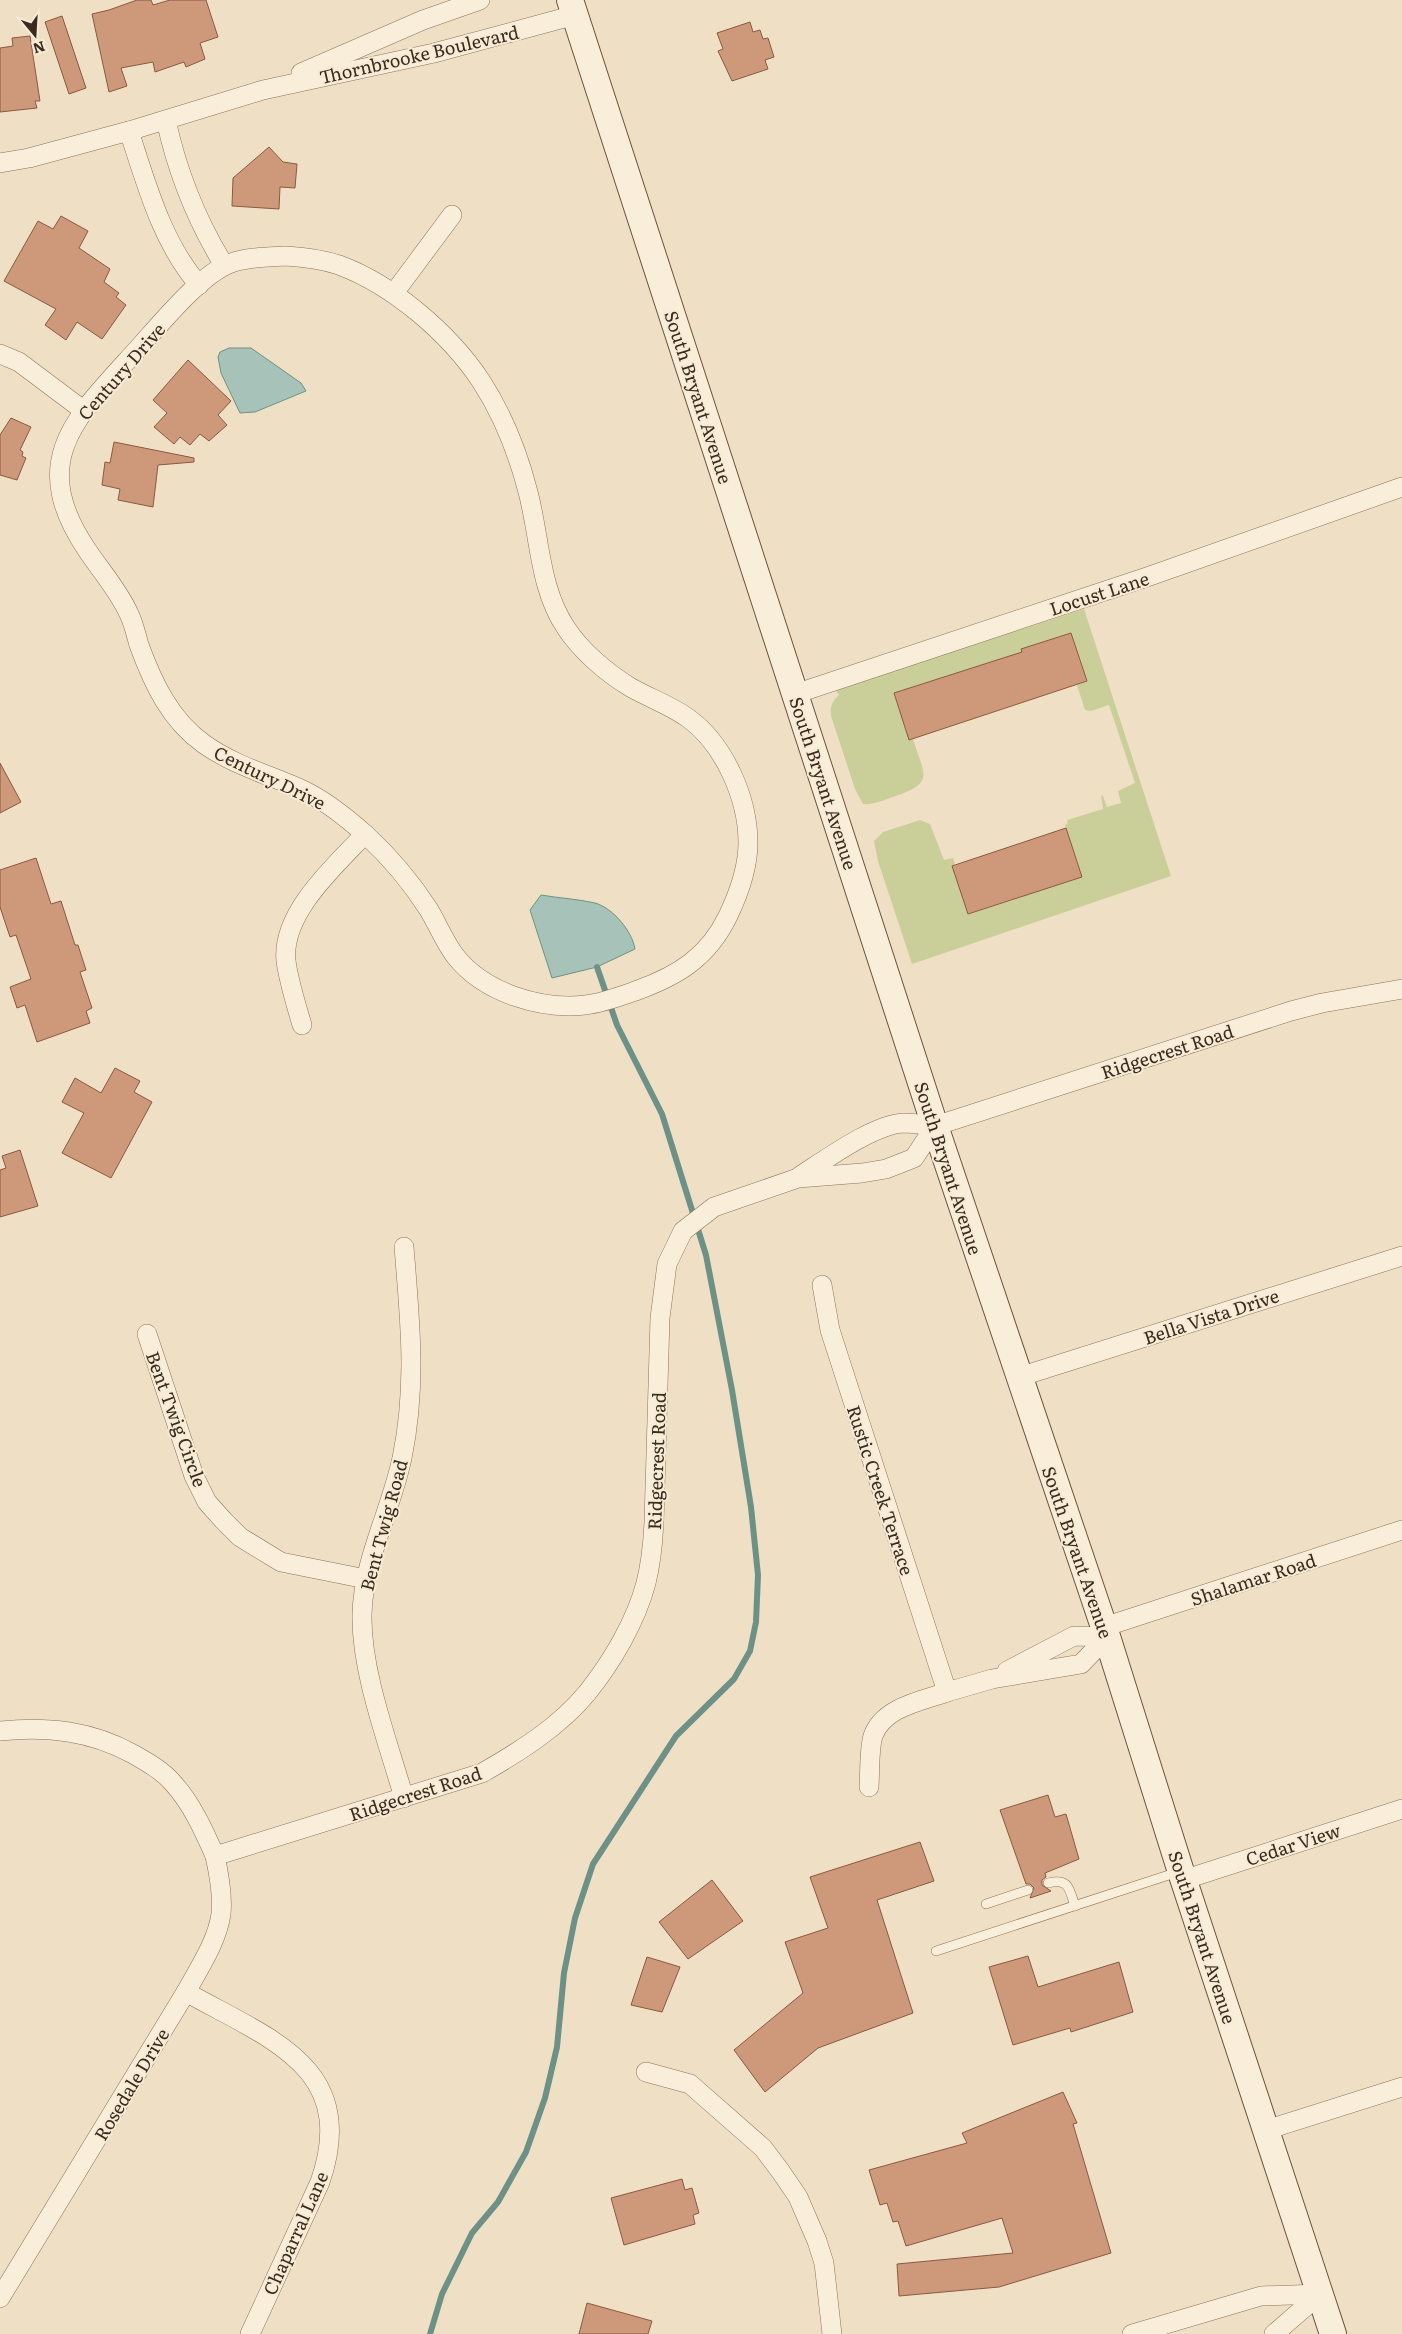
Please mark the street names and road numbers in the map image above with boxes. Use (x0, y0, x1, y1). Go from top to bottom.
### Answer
street label: Thornbrooke Boulevard (317, 18, 521, 90)
street label: South Bryant Avenue (658, 307, 740, 487)
street label: Century Drive (71, 316, 171, 426)
street label: Locust Lane (1046, 564, 1152, 622)
street label: South Bryant Avenue (783, 693, 865, 873)
street label: Century Drive (210, 738, 330, 816)
street label: Ridgecrest Road (1097, 1017, 1237, 1085)
street label: South Bryant Avenue (908, 1078, 990, 1258)
street label: Bella Vista Drive (1140, 1281, 1282, 1351)
street label: Bent Twig Circle (140, 1347, 214, 1491)
street label: Ridgecrest Road (640, 1392, 672, 1530)
street label: Rustic Creek Terrace (841, 1401, 921, 1579)
street label: Bent Twig Road (352, 1456, 414, 1594)
street label: South Bryant Avenue (1036, 1462, 1120, 1642)
street label: Shalamar Road (1187, 1546, 1319, 1612)
street label: Ridgecrest Road (345, 1759, 485, 1827)
street label: Cedar View (1242, 1816, 1344, 1872)
street label: South Bryant Avenue (1162, 1847, 1244, 2027)
street label: Rosedale Drive (87, 2023, 175, 2145)
street label: Chaparral Lane (256, 2167, 334, 2299)

